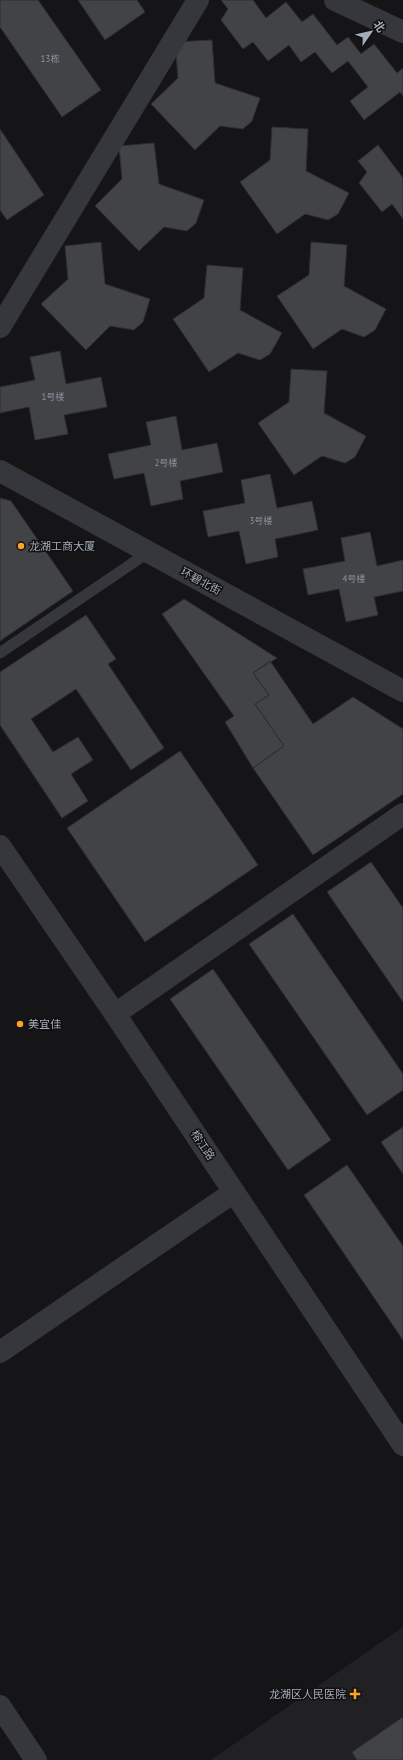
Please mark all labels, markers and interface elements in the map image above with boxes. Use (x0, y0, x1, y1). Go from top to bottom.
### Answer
north arrow (351, 12, 391, 52)
text: 北 (370, 18, 388, 35)
house number: 13栋 (41, 53, 59, 64)
house number: 1号楼 (42, 391, 64, 402)
house number: 2号楼 (155, 457, 177, 468)
house number: 3号楼 (250, 515, 272, 526)
place label: 龙湖工商大厦 (29, 539, 95, 553)
marker: 龙湖工商大厦 (16, 541, 26, 551)
street label: 环碧北街 (178, 564, 224, 598)
house number: 4号楼 (343, 573, 365, 584)
place label: 美宜佳 (28, 1017, 61, 1031)
marker: 美宜佳 (15, 1019, 25, 1029)
street label: 榕江路 (188, 1127, 218, 1163)
place label: 龙湖区人民医院 (269, 1687, 346, 1701)
marker: 龙湖区人民医院 (349, 1688, 361, 1700)

